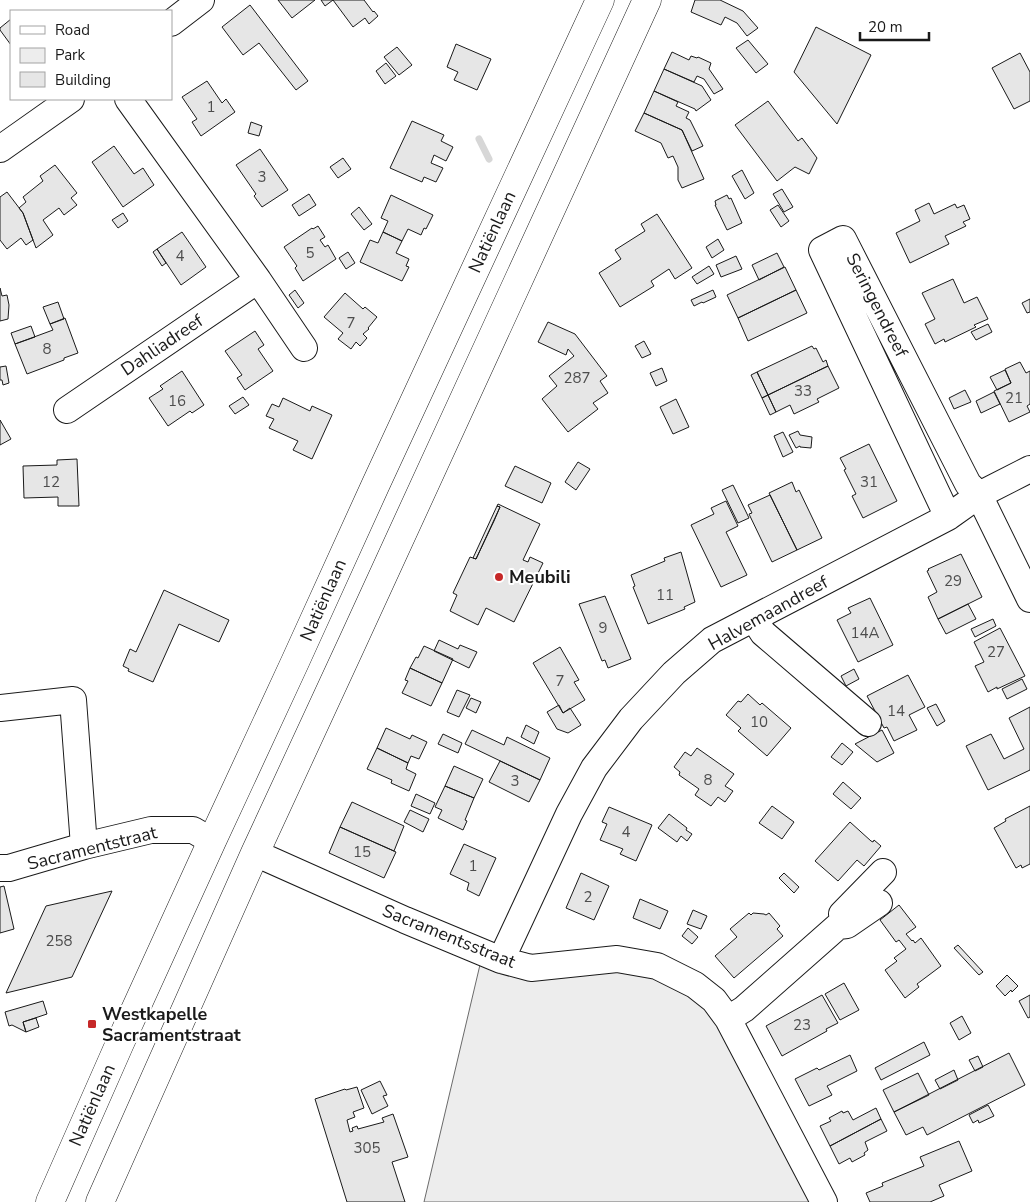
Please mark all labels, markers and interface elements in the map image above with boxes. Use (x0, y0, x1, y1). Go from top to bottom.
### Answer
legend (10, 10, 172, 100)
scale bar (860, 10, 929, 42)
text: 20 m (868, 17, 903, 37)
text: Road (55, 20, 90, 40)
text: Park (55, 45, 85, 65)
text: Building (55, 70, 111, 90)
house number: 1 (206, 97, 216, 117)
house number: 3 (257, 167, 267, 187)
street label: Natiënlaan (463, 187, 521, 277)
house number: 5 (305, 243, 315, 263)
house number: 4 (175, 246, 185, 266)
street label: Seringendreef (840, 249, 914, 362)
street label: Dahliadreef (116, 308, 209, 381)
house number: 7 (346, 313, 356, 333)
house number: 8 (42, 339, 52, 359)
house number: 287 (563, 368, 591, 388)
house number: 33 (794, 381, 812, 401)
house number: 21 (1005, 388, 1023, 408)
house number: 16 (168, 391, 186, 411)
house number: 12 (42, 472, 60, 492)
house number: 31 (860, 472, 878, 492)
street label: Natiënlaan (294, 555, 352, 645)
place label: Meubili (509, 565, 571, 589)
street label: Halvemaandreef (704, 570, 833, 656)
marker: Meubili (493, 571, 505, 583)
house number: 29 (944, 571, 962, 591)
house number: 11 (656, 585, 674, 605)
house number: 9 (598, 618, 608, 638)
house number: 14A (851, 623, 880, 643)
house number: 27 (987, 642, 1005, 662)
house number: 7 (555, 671, 565, 691)
house number: 14 (887, 701, 905, 721)
house number: 10 (750, 712, 768, 732)
house number: 8 (703, 770, 713, 790)
house number: 3 (510, 771, 520, 791)
street label: Sacramentstraat (25, 820, 160, 876)
house number: 4 (621, 822, 631, 842)
house number: 15 (353, 842, 371, 862)
house number: 1 (468, 856, 478, 876)
house number: 2 (583, 887, 593, 907)
street label: Sacramentsstraat (379, 898, 520, 974)
house number: 258 (45, 931, 73, 951)
place label: Westkapelle Sacramentstraat (102, 1002, 241, 1047)
house number: 23 (793, 1015, 811, 1035)
marker: Westkapelle Sacramentstraat (86, 1018, 98, 1030)
street label: Natiënlaan (63, 1060, 121, 1150)
house number: 305 (353, 1138, 381, 1158)

